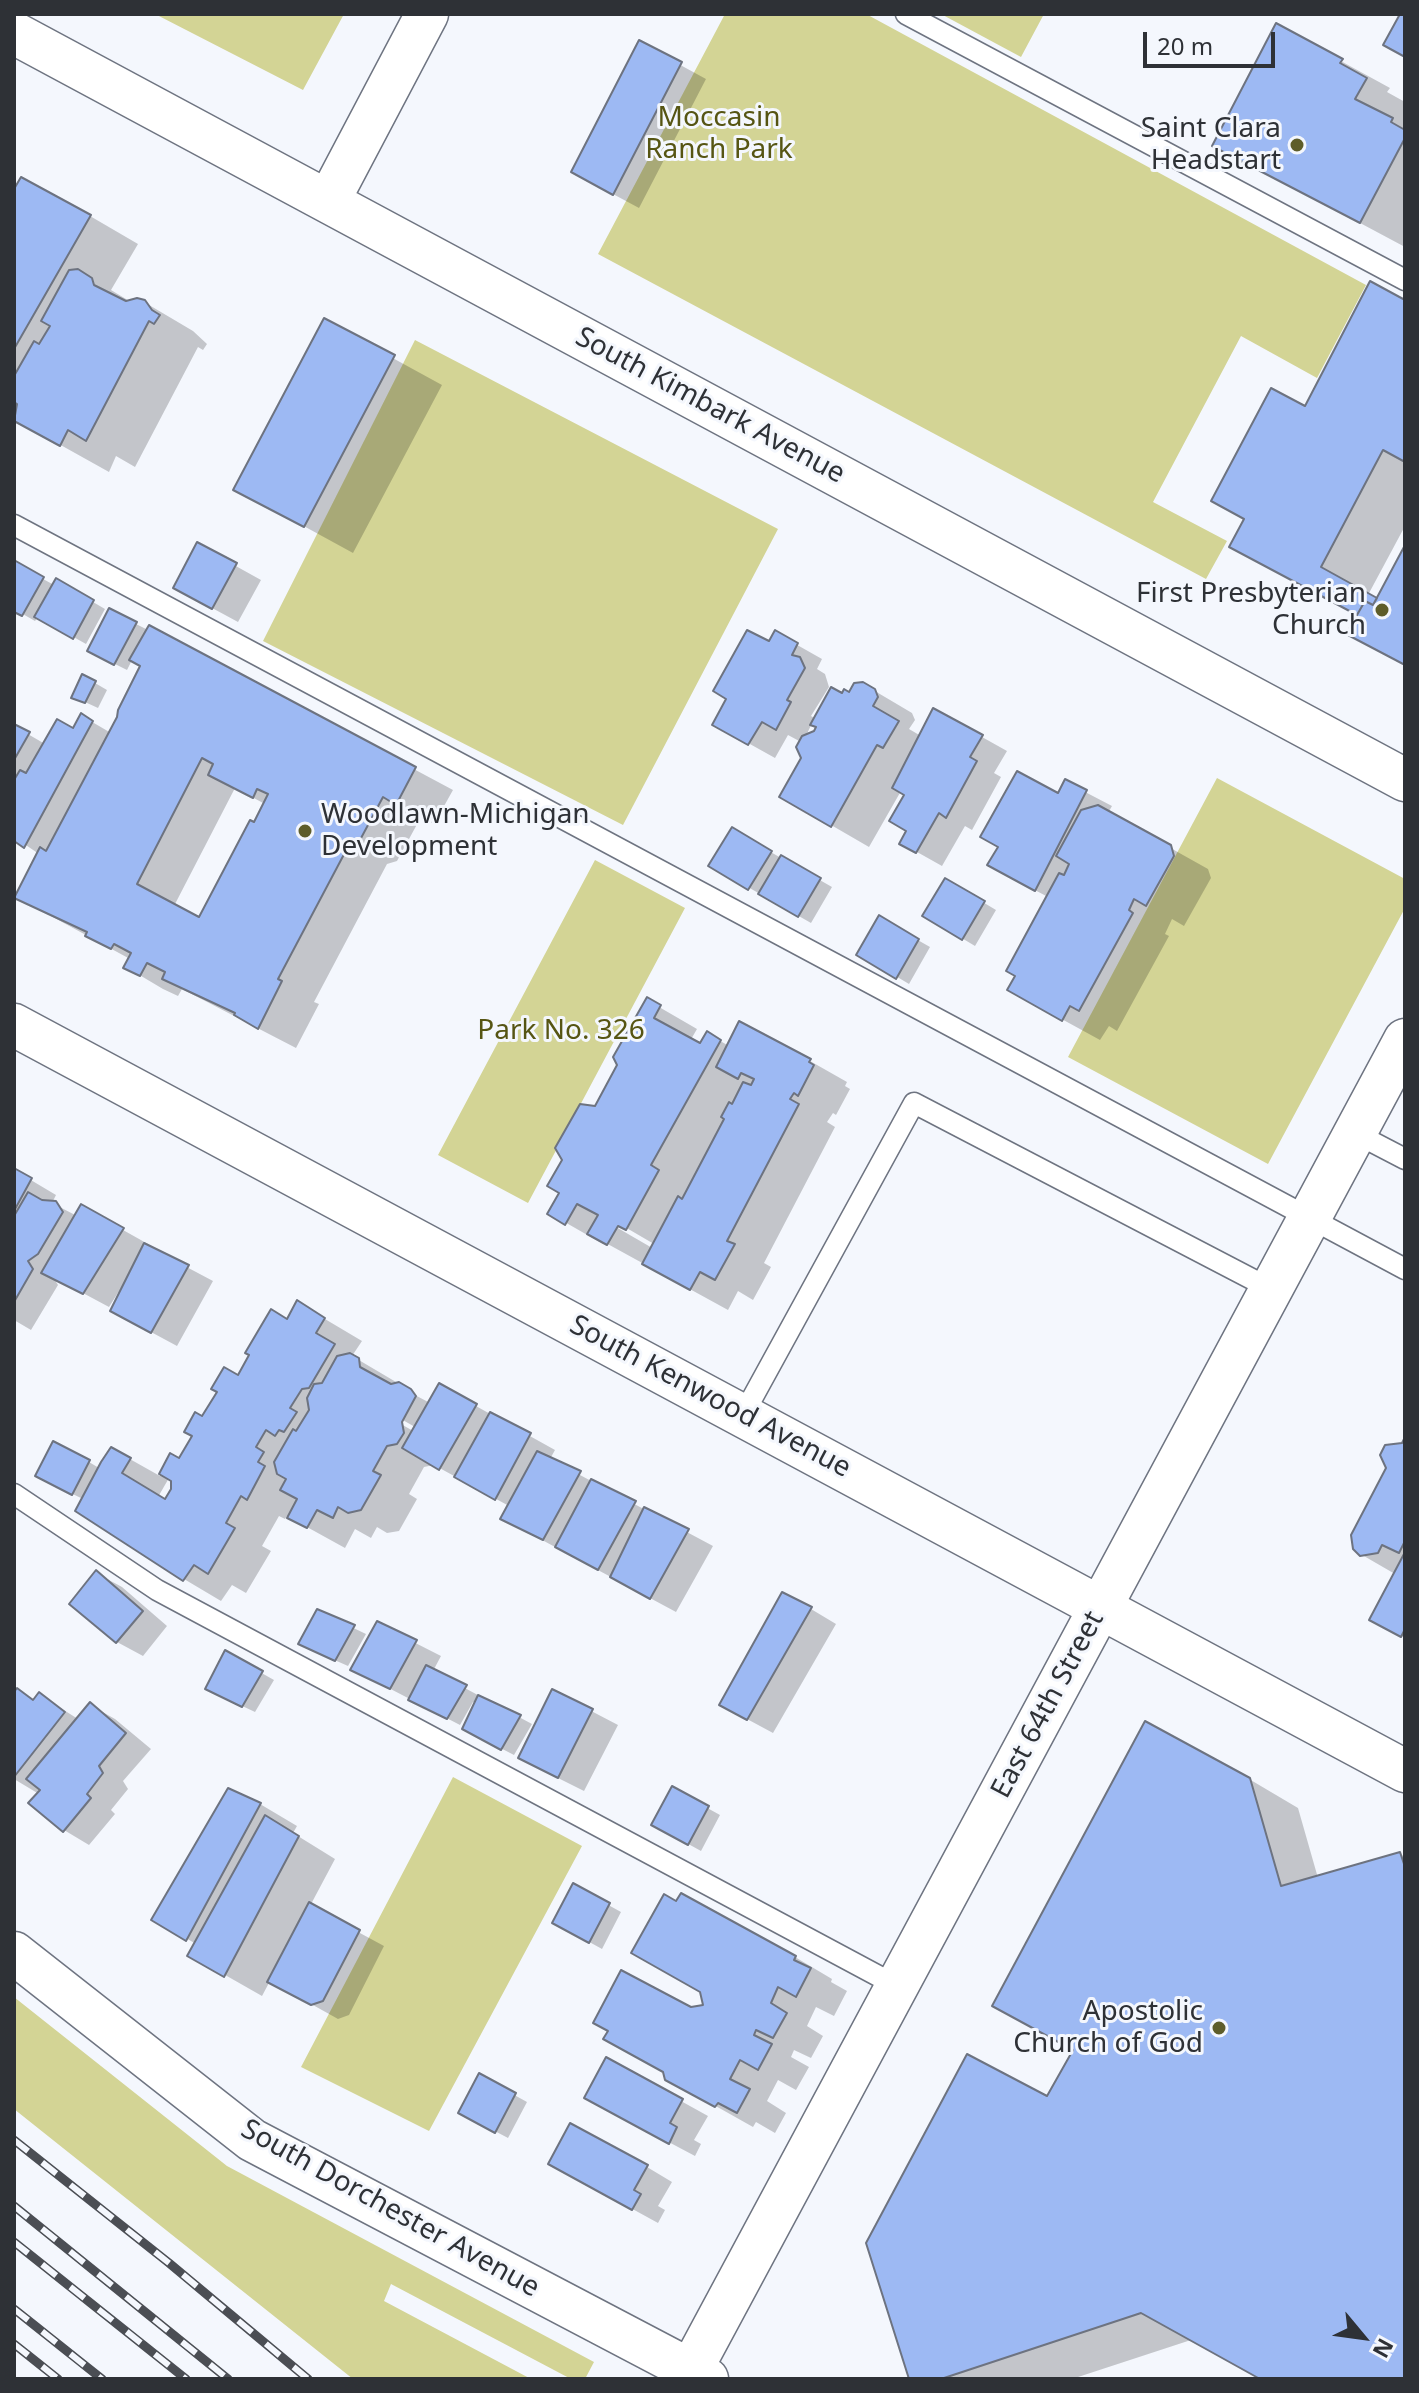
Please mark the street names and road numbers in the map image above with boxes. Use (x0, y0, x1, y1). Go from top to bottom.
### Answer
street label: South Kimbark Avenue (570, 321, 850, 491)
street label: South Kenwood Avenue (564, 1309, 856, 1485)
street label: East 64th Street (985, 1606, 1111, 1804)
street label: South Dorchester Avenue (235, 2113, 545, 2305)

